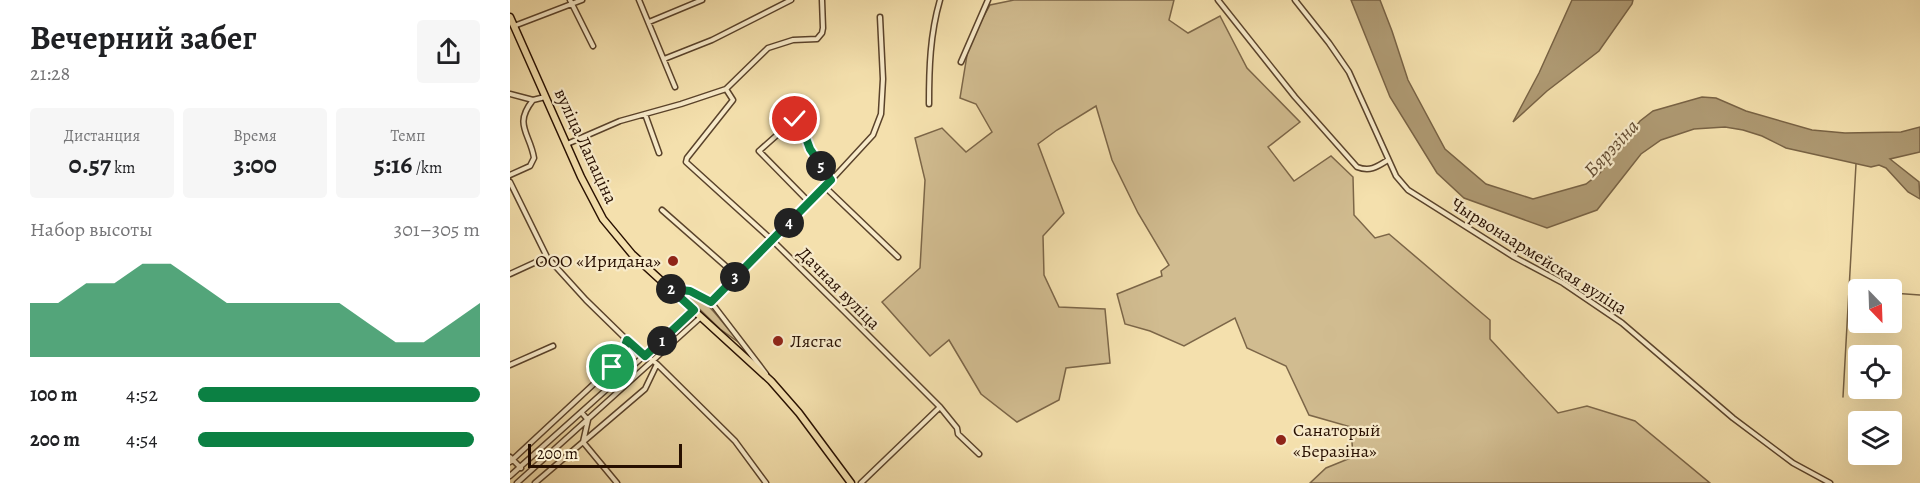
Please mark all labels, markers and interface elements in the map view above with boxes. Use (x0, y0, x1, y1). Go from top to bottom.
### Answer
text: Вечерний забег (30, 15, 257, 60)
button: share (417, 20, 480, 83)
text: 21:28 (30, 60, 70, 87)
street label: вуліца Лапаціна (549, 84, 624, 208)
pin (769, 93, 820, 144)
icon: check (778, 102, 811, 135)
water label: Бярэзіна (1578, 114, 1645, 183)
text: Дистанция (64, 125, 140, 147)
text: Время (233, 125, 277, 147)
text: Темп (391, 125, 425, 147)
text: 0.57 (69, 147, 111, 182)
text: 3:00 (233, 147, 277, 182)
text: 5:16 (374, 147, 413, 182)
pin: 5 (806, 151, 836, 181)
text: 5 (818, 155, 824, 177)
text: km (111, 157, 135, 179)
text: /km (413, 157, 442, 179)
street label: Чырвонаармейская вуліца (1446, 192, 1632, 320)
pin: 4 (774, 208, 804, 238)
text: 4 (785, 212, 793, 234)
text: Набор высоты (30, 216, 153, 243)
text: 301–305 m (394, 216, 480, 243)
street label: Дачная вуліца (792, 241, 886, 335)
place label: ООО «Иридана» (535, 249, 661, 273)
marker: ООО «Иридана» (666, 254, 680, 268)
pin: 3 (720, 262, 750, 292)
text: 3 (732, 266, 738, 288)
pin: 2 (656, 274, 686, 304)
text: 2 (667, 278, 675, 300)
north arrow (1848, 279, 1902, 333)
map controls (1848, 279, 1902, 465)
pin: 1 (647, 326, 677, 356)
place label: Лясгас (790, 329, 842, 353)
text: 1 (659, 330, 665, 352)
marker: Лясгас (771, 334, 785, 348)
pin (586, 341, 637, 392)
button: locate (1848, 345, 1902, 399)
icon: arrive (595, 350, 628, 383)
text: 100 m (30, 381, 78, 408)
text: 4:52 (126, 381, 158, 408)
button: layers (1848, 411, 1902, 465)
place label: Санаторый «Беразіна» (1293, 418, 1380, 463)
text: 200 m (30, 426, 80, 453)
text: 4:54 (126, 426, 157, 453)
marker: Санаторый «Беразіна» (1274, 433, 1288, 447)
scale bar (528, 441, 682, 468)
text: 200 m (537, 443, 578, 465)

